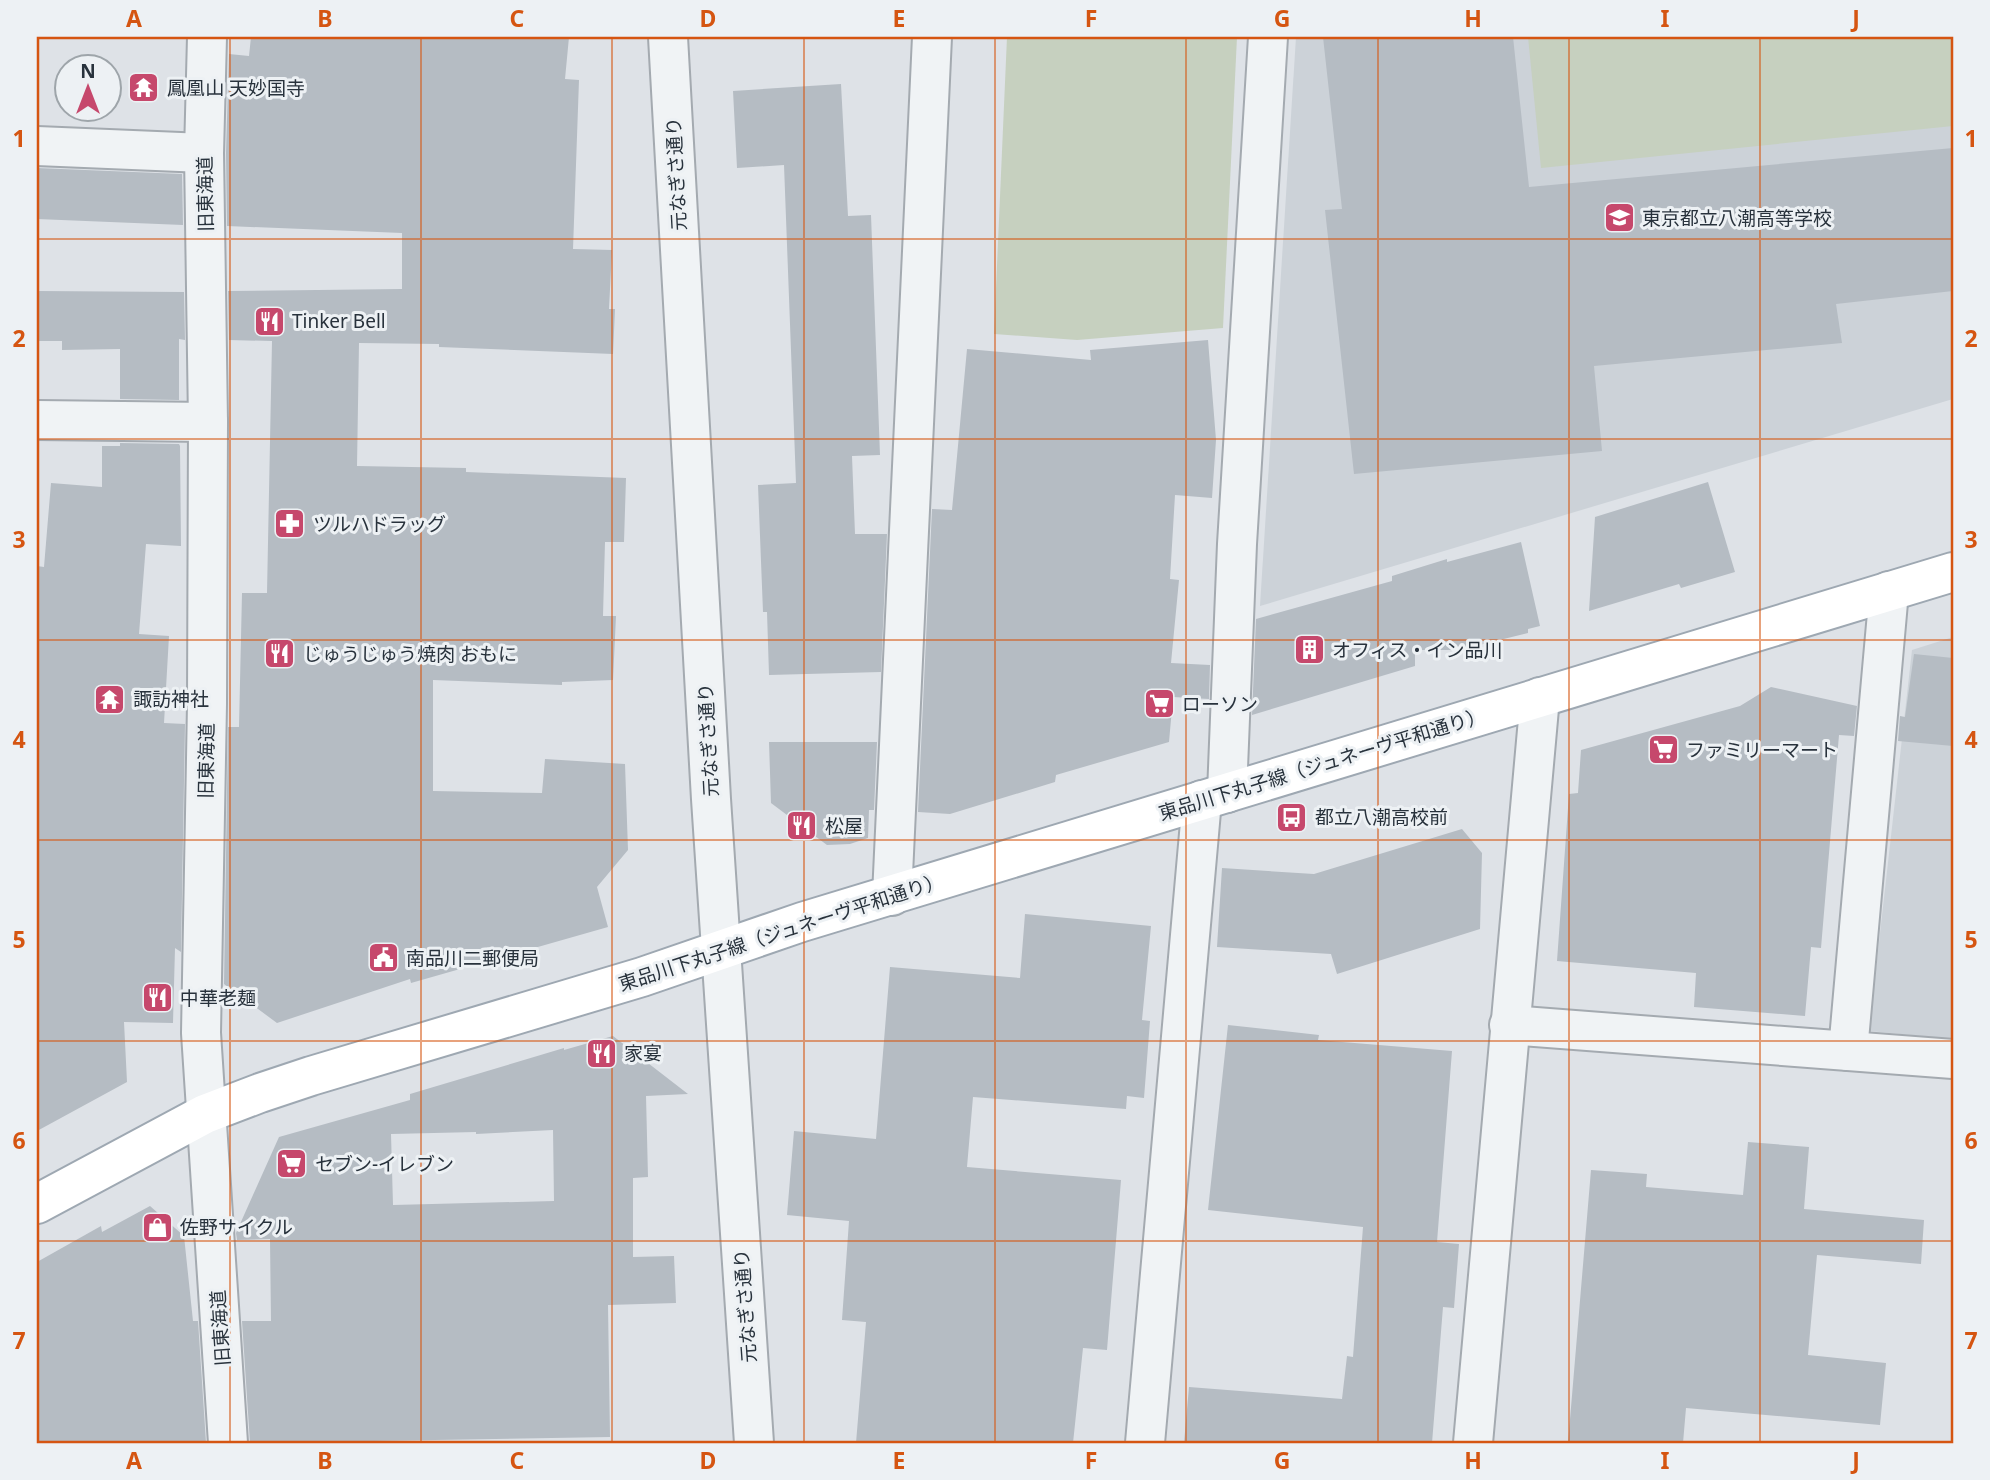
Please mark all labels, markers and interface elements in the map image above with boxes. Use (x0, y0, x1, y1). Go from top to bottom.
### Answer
text: A (126, 2, 142, 34)
text: B (317, 2, 333, 34)
text: C (510, 2, 525, 34)
text: D (700, 2, 716, 34)
text: E (893, 2, 905, 34)
text: F (1085, 2, 1097, 34)
text: G (1274, 2, 1290, 34)
text: H (1464, 2, 1482, 34)
text: I (1661, 2, 1670, 34)
text: J (1850, 2, 1860, 34)
north arrow (52, 52, 122, 122)
text: N (80, 58, 96, 84)
temple icon: 鳳凰山 天妙国寺 (127, 71, 161, 105)
place label: 鳳凰山 天妙国寺 (167, 75, 305, 101)
street label: 元なぎさ通り (660, 116, 692, 232)
text: 1 (12, 122, 26, 154)
text: 1 (1964, 122, 1978, 154)
street label: 旧東海道 (191, 156, 219, 232)
school or university icon: 東京都立八潮高等学校 (1602, 201, 1636, 235)
place label: 東京都立八潮高等学校 (1642, 205, 1832, 231)
restaurant icon: Tinker Bell (252, 304, 286, 338)
place label: Tinker Bell (292, 308, 386, 334)
text: 2 (12, 322, 26, 354)
text: 2 (1964, 322, 1978, 354)
pharmacy icon: ツルハドラッグ (273, 507, 307, 541)
place label: ツルハドラッグ (313, 511, 446, 537)
text: 3 (12, 523, 26, 555)
text: 3 (1964, 523, 1978, 555)
building icon: オフィス・イン品川 (1292, 633, 1326, 667)
restaurant icon: じゅうじゅう焼肉 おもに (263, 637, 297, 671)
place label: オフィス・イン品川 (1332, 637, 1503, 663)
place label: じゅうじゅう焼肉 おもに (303, 641, 517, 667)
temple icon: 諏訪神社 (93, 682, 127, 716)
street label: 元なぎさ通り (692, 682, 724, 798)
place label: 諏訪神社 (133, 686, 209, 712)
supermarket icon: ローソン (1142, 687, 1176, 721)
place label: ローソン (1182, 691, 1258, 717)
street label: 東品川下丸子線（ジュネーヴ平和通り） (1155, 702, 1489, 826)
text: 4 (12, 723, 26, 755)
street label: 旧東海道 (192, 723, 220, 799)
text: 4 (1964, 723, 1978, 755)
supermarket icon: ファミリーマート (1646, 733, 1680, 767)
place label: ファミリーマート (1686, 737, 1838, 763)
bus stop icon: 都立八潮高校前 (1275, 800, 1309, 834)
place label: 都立八潮高校前 (1315, 804, 1448, 830)
restaurant icon: 松屋 (785, 809, 819, 843)
place label: 松屋 (825, 813, 863, 839)
street label: 東品川下丸子線（ジュネーヴ平和通り） (615, 867, 947, 997)
text: 5 (12, 923, 26, 955)
text: 5 (1964, 923, 1978, 955)
public building icon: 南品川二郵便局 (366, 941, 400, 975)
place label: 南品川二郵便局 (406, 945, 539, 971)
restaurant icon: 中華老麺 (140, 981, 174, 1015)
place label: 中華老麺 (180, 985, 256, 1011)
restaurant icon: 家宴 (584, 1036, 618, 1070)
place label: 家宴 (624, 1040, 662, 1066)
text: 6 (12, 1124, 26, 1156)
text: 6 (1964, 1124, 1978, 1156)
supermarket icon: セブン-イレブン (275, 1147, 309, 1181)
place label: セブン-イレブン (315, 1151, 454, 1177)
shop icon: 佐野サイクル (140, 1210, 174, 1244)
place label: 佐野サイクル (180, 1214, 293, 1240)
street label: 元なぎさ通り (728, 1248, 762, 1364)
street label: 旧東海道 (204, 1289, 236, 1367)
text: 7 (12, 1324, 26, 1356)
text: 7 (1964, 1324, 1978, 1356)
text: A (126, 1444, 142, 1476)
text: B (317, 1444, 333, 1476)
text: C (510, 1444, 525, 1476)
text: D (700, 1444, 716, 1476)
text: E (893, 1444, 905, 1476)
text: F (1085, 1444, 1097, 1476)
text: G (1274, 1444, 1290, 1476)
text: H (1464, 1444, 1482, 1476)
text: I (1661, 1444, 1670, 1476)
text: J (1850, 1444, 1860, 1476)

